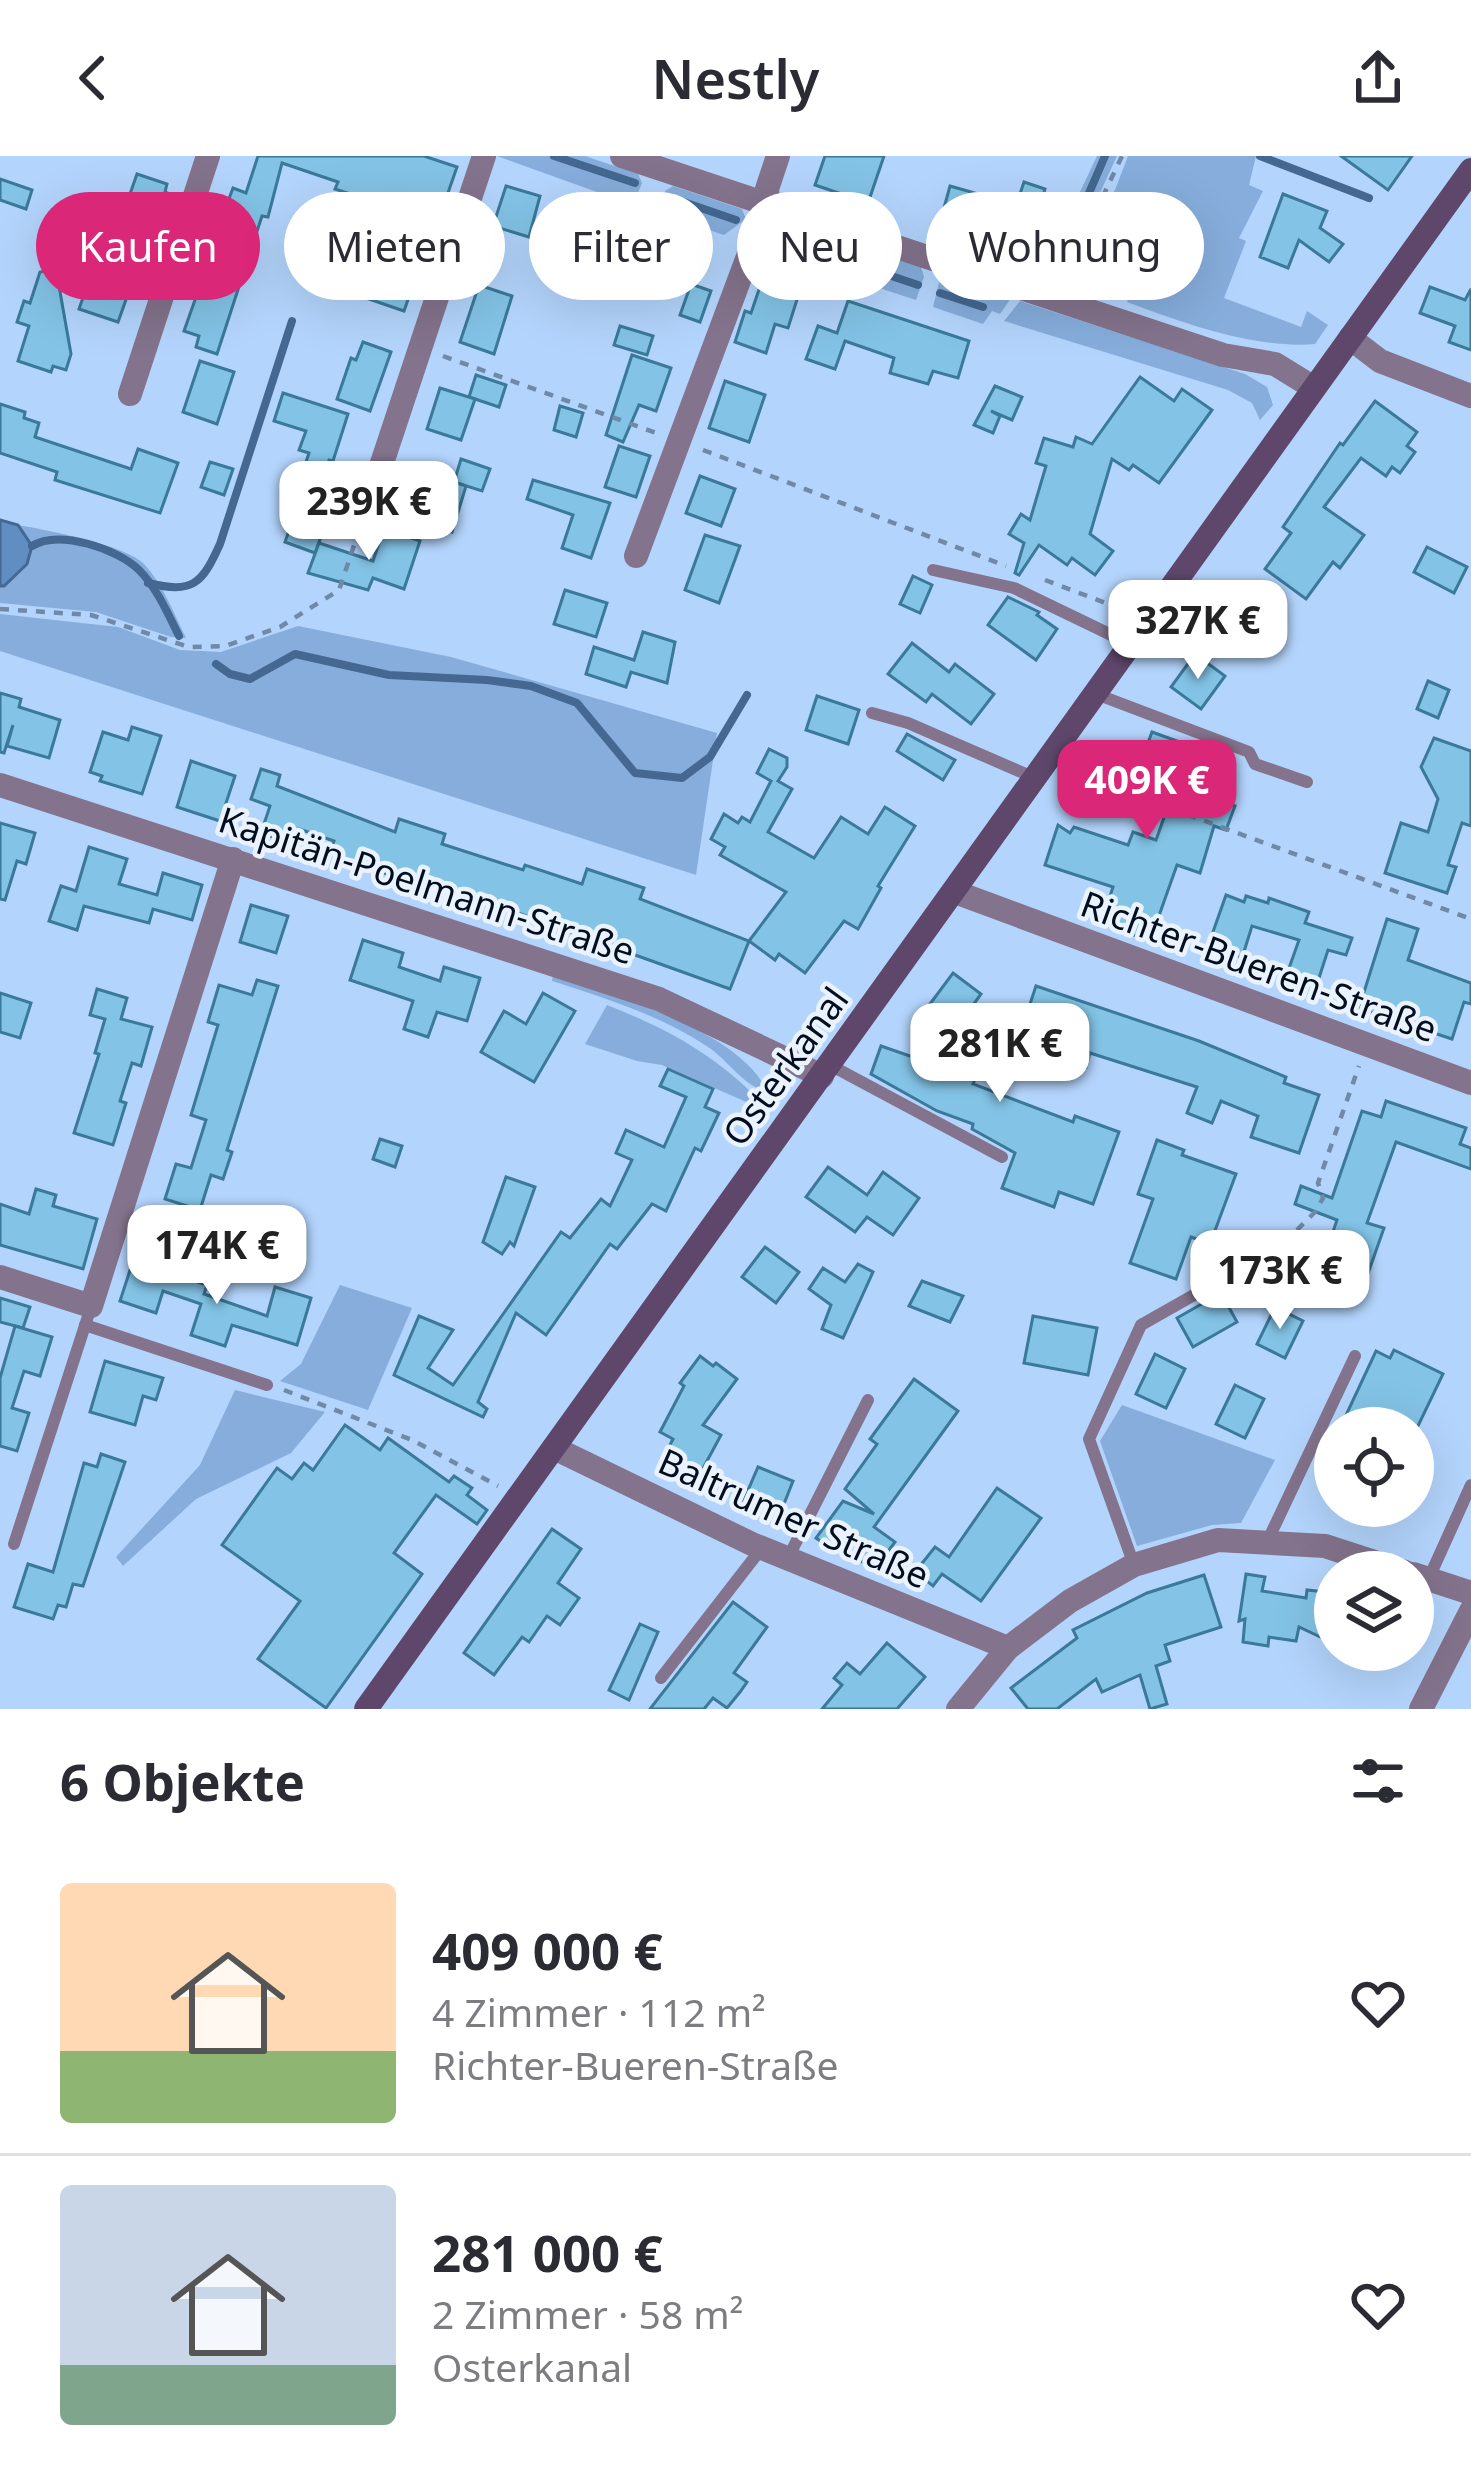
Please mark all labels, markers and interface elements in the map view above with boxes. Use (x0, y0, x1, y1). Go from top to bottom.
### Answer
text: Nestly (652, 41, 819, 115)
icon: back (60, 45, 126, 111)
icon: share (1345, 45, 1411, 111)
chip: Kaufen (36, 192, 260, 300)
chip: Mieten (284, 192, 505, 300)
chip: Filter (529, 192, 713, 300)
chip: Neu (737, 192, 902, 300)
chip: Wohnung (926, 192, 1204, 300)
pin: 239K € (271, 461, 467, 563)
text: 239K € (306, 473, 432, 526)
pin: 327K € (1100, 580, 1296, 682)
text: 327K € (1135, 592, 1261, 645)
pin: 409K € (1049, 740, 1245, 842)
text: 409K € (1084, 752, 1210, 805)
street label: Kapitän-Poelmann-Straße (213, 795, 641, 975)
street label: Richter-Bueren-Straße (1074, 879, 1444, 1053)
street label: Osterkanal (711, 977, 859, 1155)
pin: 281K € (902, 1003, 1098, 1105)
text: 281K € (937, 1015, 1063, 1068)
pin: 174K € (119, 1205, 315, 1307)
text: 174K € (154, 1217, 280, 1270)
pin: 173K € (1182, 1230, 1378, 1332)
text: 173K € (1217, 1242, 1343, 1295)
map controls (1314, 1407, 1434, 1671)
button: locate (1314, 1407, 1434, 1527)
street label: Baltrumer Straße (651, 1436, 937, 1600)
button: layers (1314, 1551, 1434, 1671)
text: 6 Objekte (60, 1746, 305, 1816)
icon: filters (1345, 1748, 1411, 1814)
text: 409 000 € (432, 1915, 663, 1985)
icon: home (156, 1931, 300, 2075)
icon: heart (1345, 1970, 1411, 2036)
text: 4 Zimmer · 112 m² (432, 1985, 766, 2038)
text: Richter-Bueren-Straße (432, 2038, 839, 2091)
text: 281 000 € (432, 2217, 663, 2287)
icon: home (156, 2233, 300, 2377)
icon: heart (1345, 2272, 1411, 2338)
text: 2 Zimmer · 58 m² (432, 2287, 743, 2340)
text: Osterkanal (432, 2340, 632, 2393)

